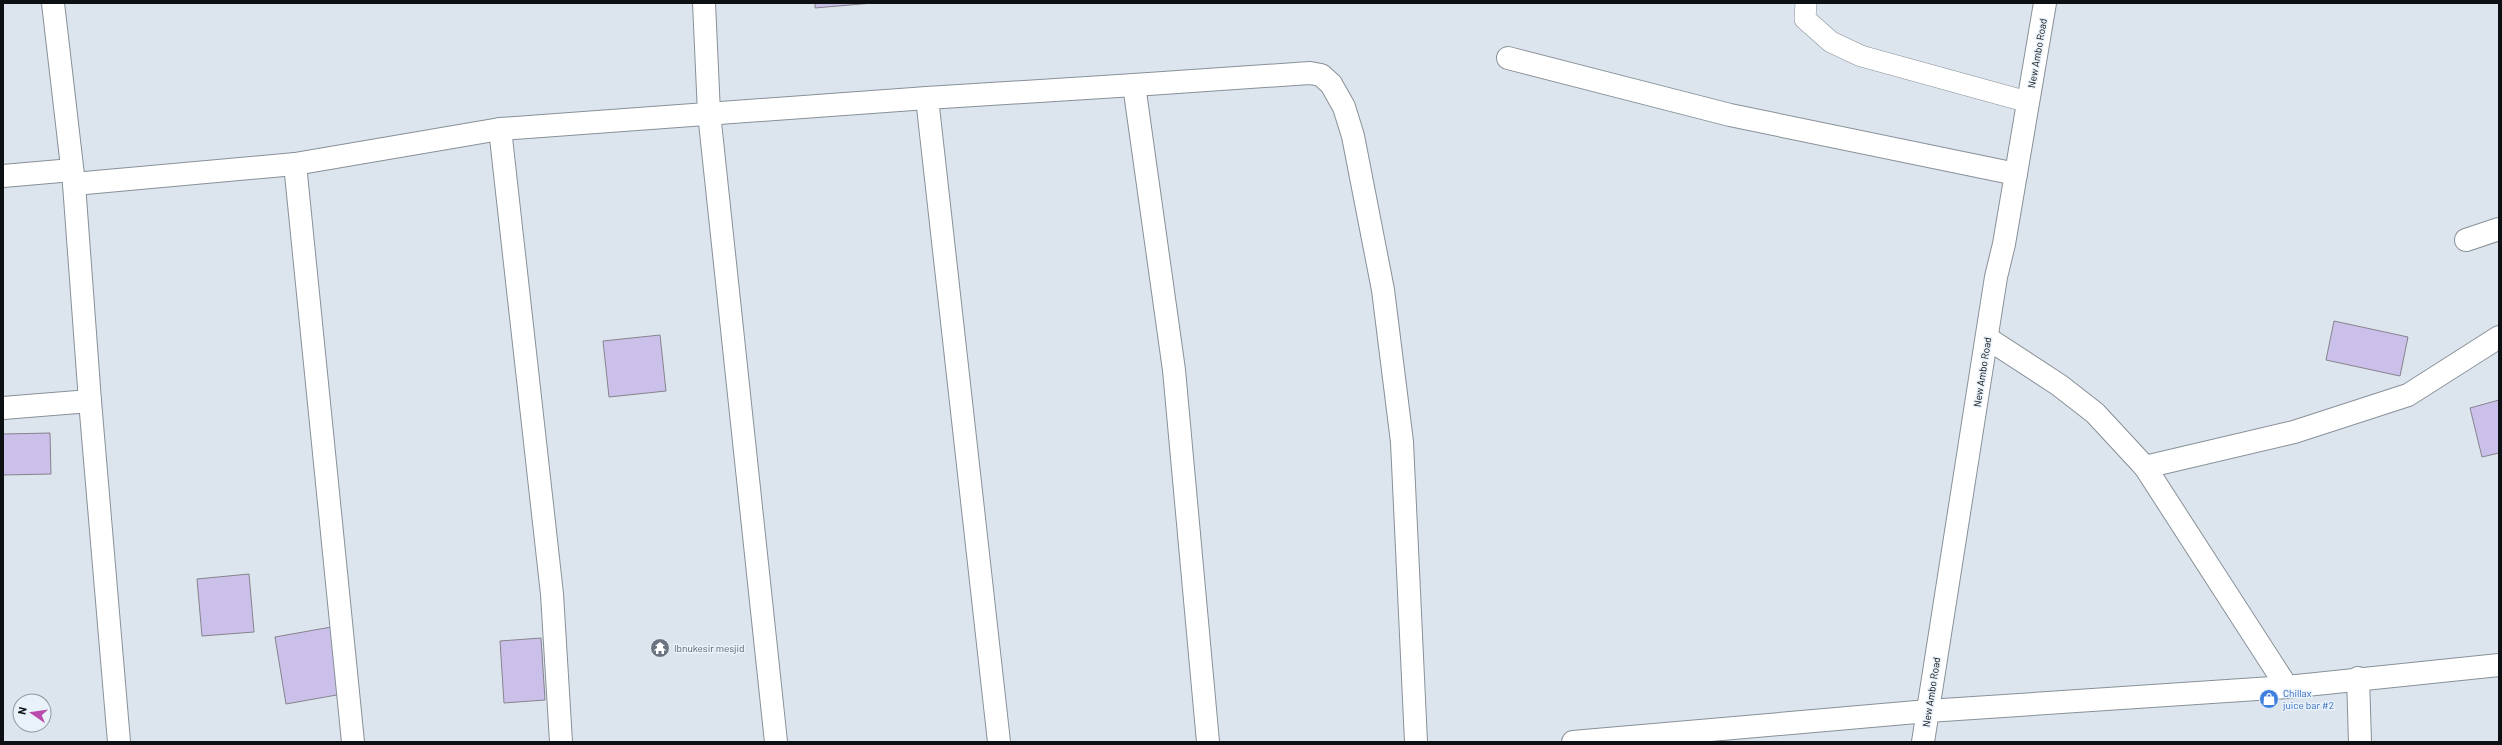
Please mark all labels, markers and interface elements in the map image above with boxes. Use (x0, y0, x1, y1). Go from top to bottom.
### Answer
street label: New Ambo Road (2025, 17, 2049, 89)
street label: New Ambo Road (1971, 336, 1993, 408)
temple icon: Ibnukesir mesjid (649, 637, 671, 659)
place label: Ibnukesir mesjid (674, 642, 745, 654)
street label: New Ambo Road (1920, 656, 1942, 728)
place label: Chillax juice bar #2 (2282, 687, 2334, 711)
shop icon: Chillax juice bar #2 (2258, 688, 2280, 710)
north arrow (12, 693, 52, 733)
text: N (15, 706, 29, 716)

